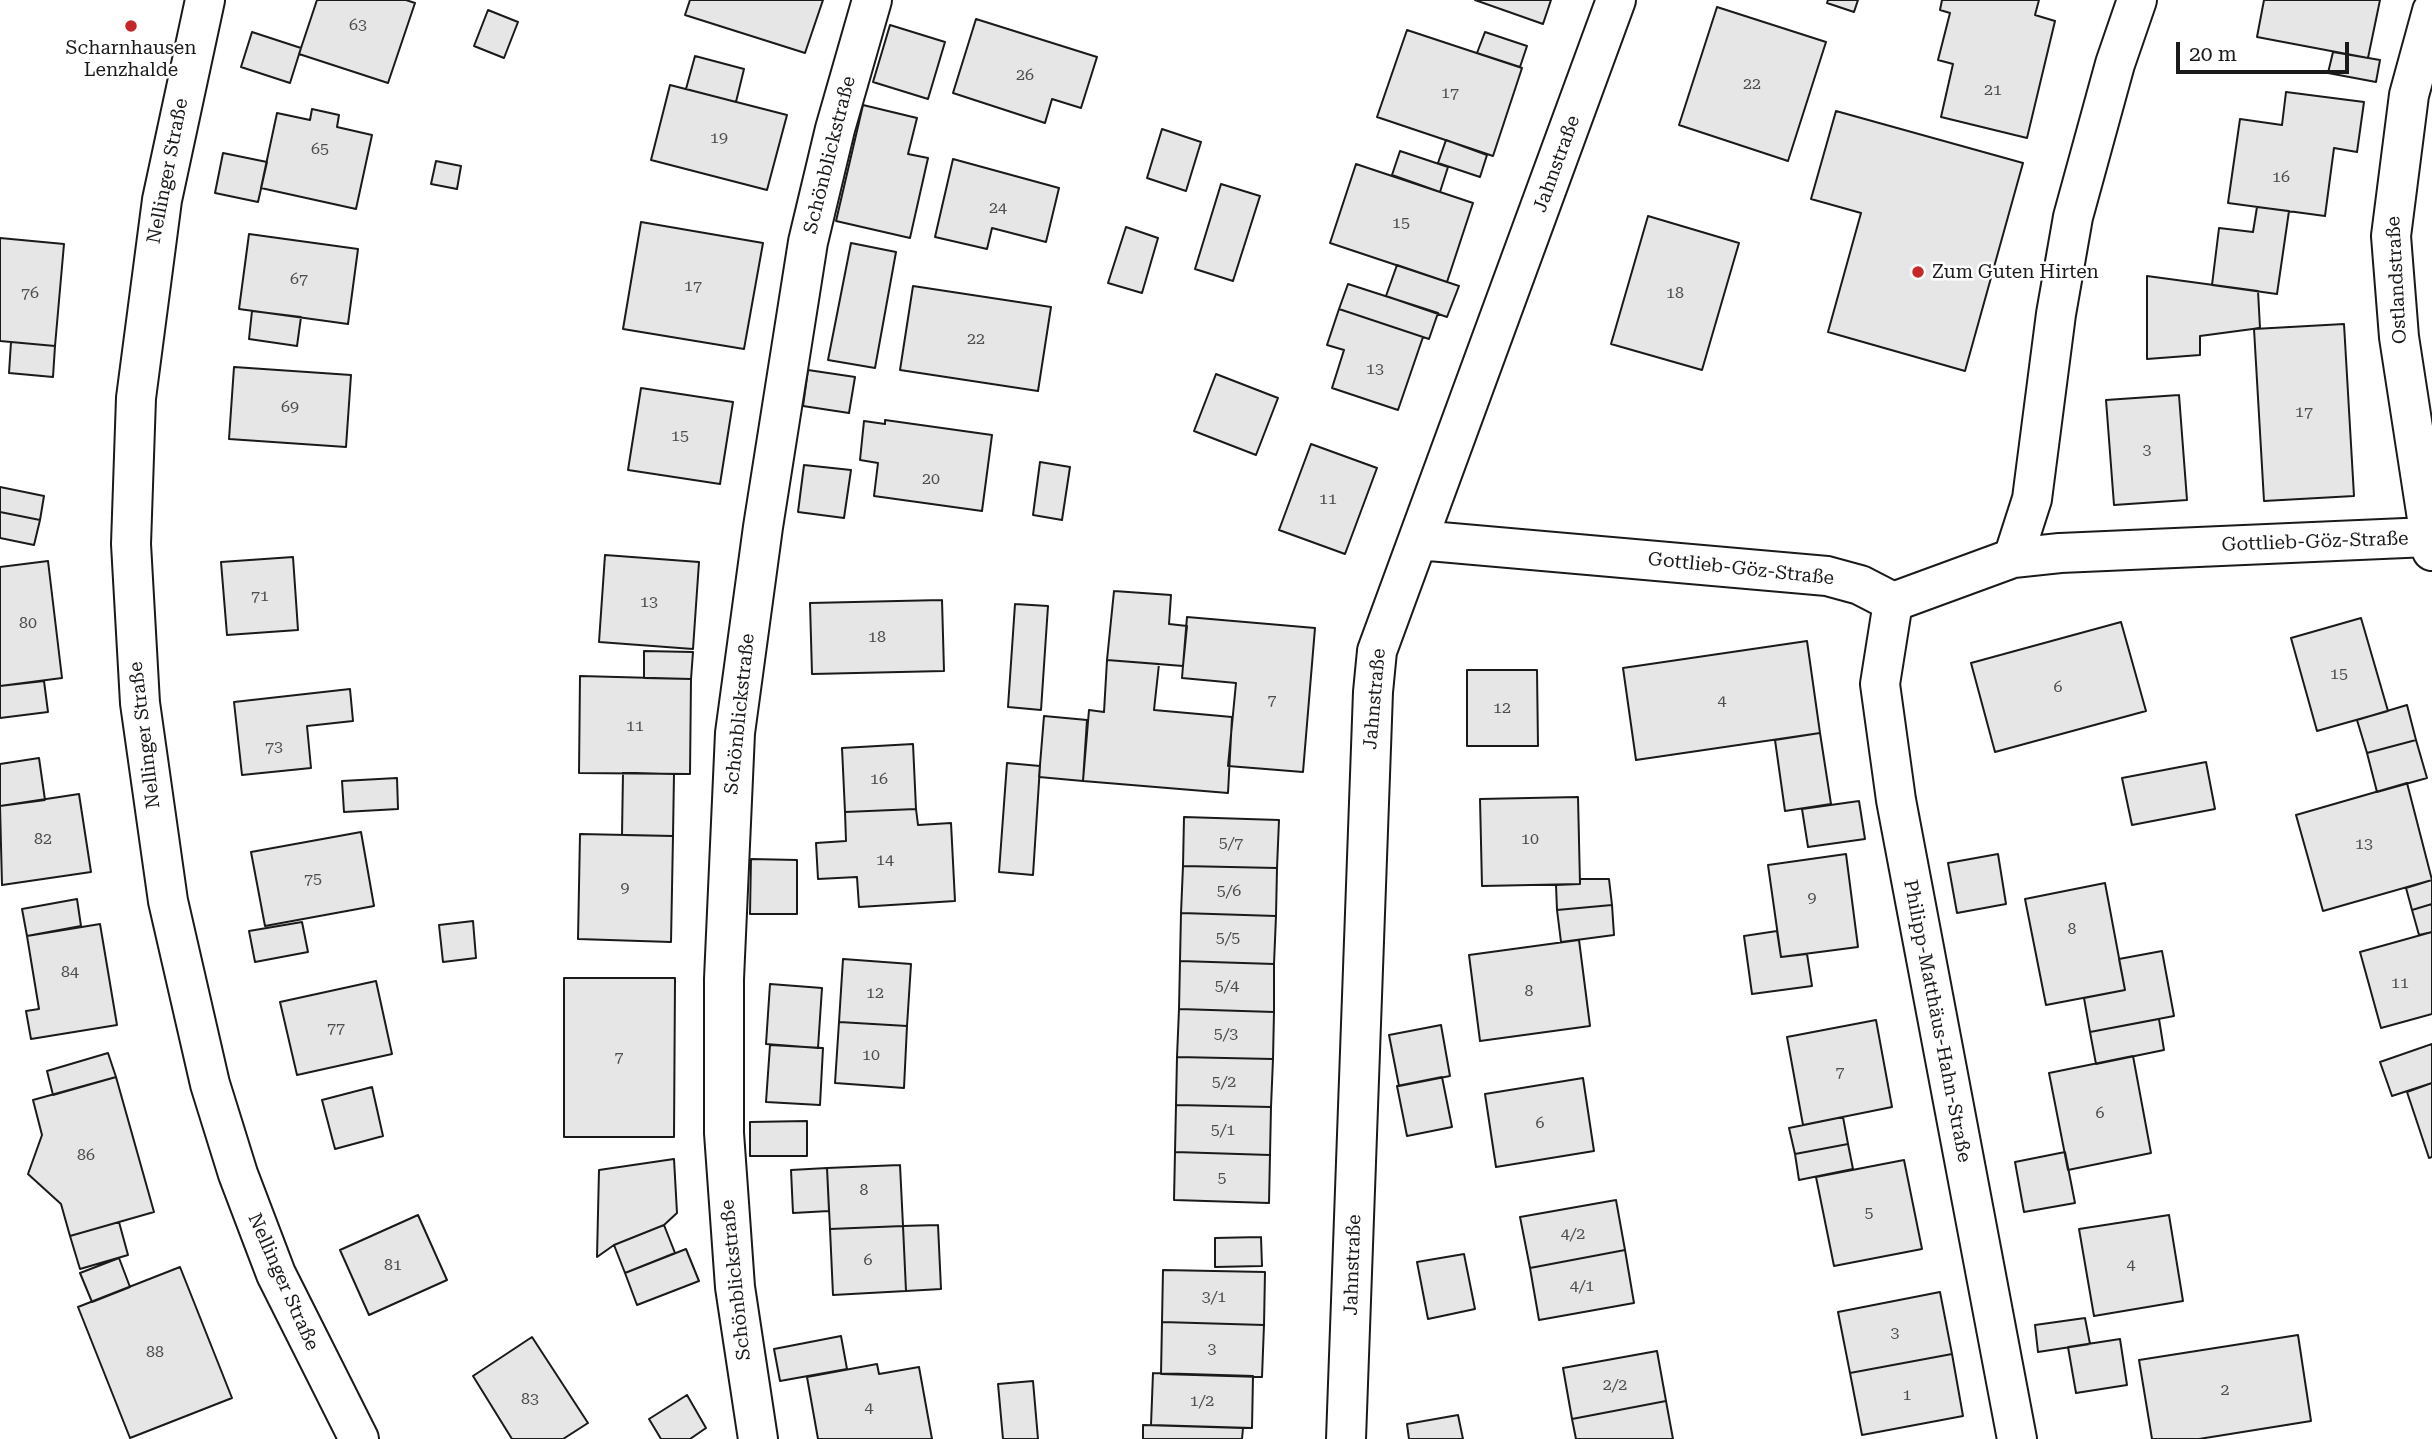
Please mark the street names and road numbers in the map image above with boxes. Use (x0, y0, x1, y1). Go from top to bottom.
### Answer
street label: Schönblickstraße (799, 74, 861, 236)
street label: Nellinger Straße (143, 96, 193, 246)
street label: Jahnstraße (1529, 112, 1585, 216)
street label: Ostlandstraße (2382, 215, 2412, 345)
street label: Gottlieb-Göz-Straße (2221, 527, 2409, 557)
street label: Gottlieb-Göz-Straße (1647, 548, 1835, 590)
street label: Schönblickstraße (720, 632, 760, 796)
street label: Jahnstraße (1359, 647, 1391, 751)
street label: Nellinger Straße (125, 660, 165, 810)
street label: Philipp-Matthäus-Hahn-Straße (1898, 878, 1976, 1164)
street label: Schönblickstraße (716, 1198, 756, 1362)
street label: Nellinger Straße (243, 1210, 323, 1354)
street label: Jahnstraße (1340, 1214, 1366, 1316)

